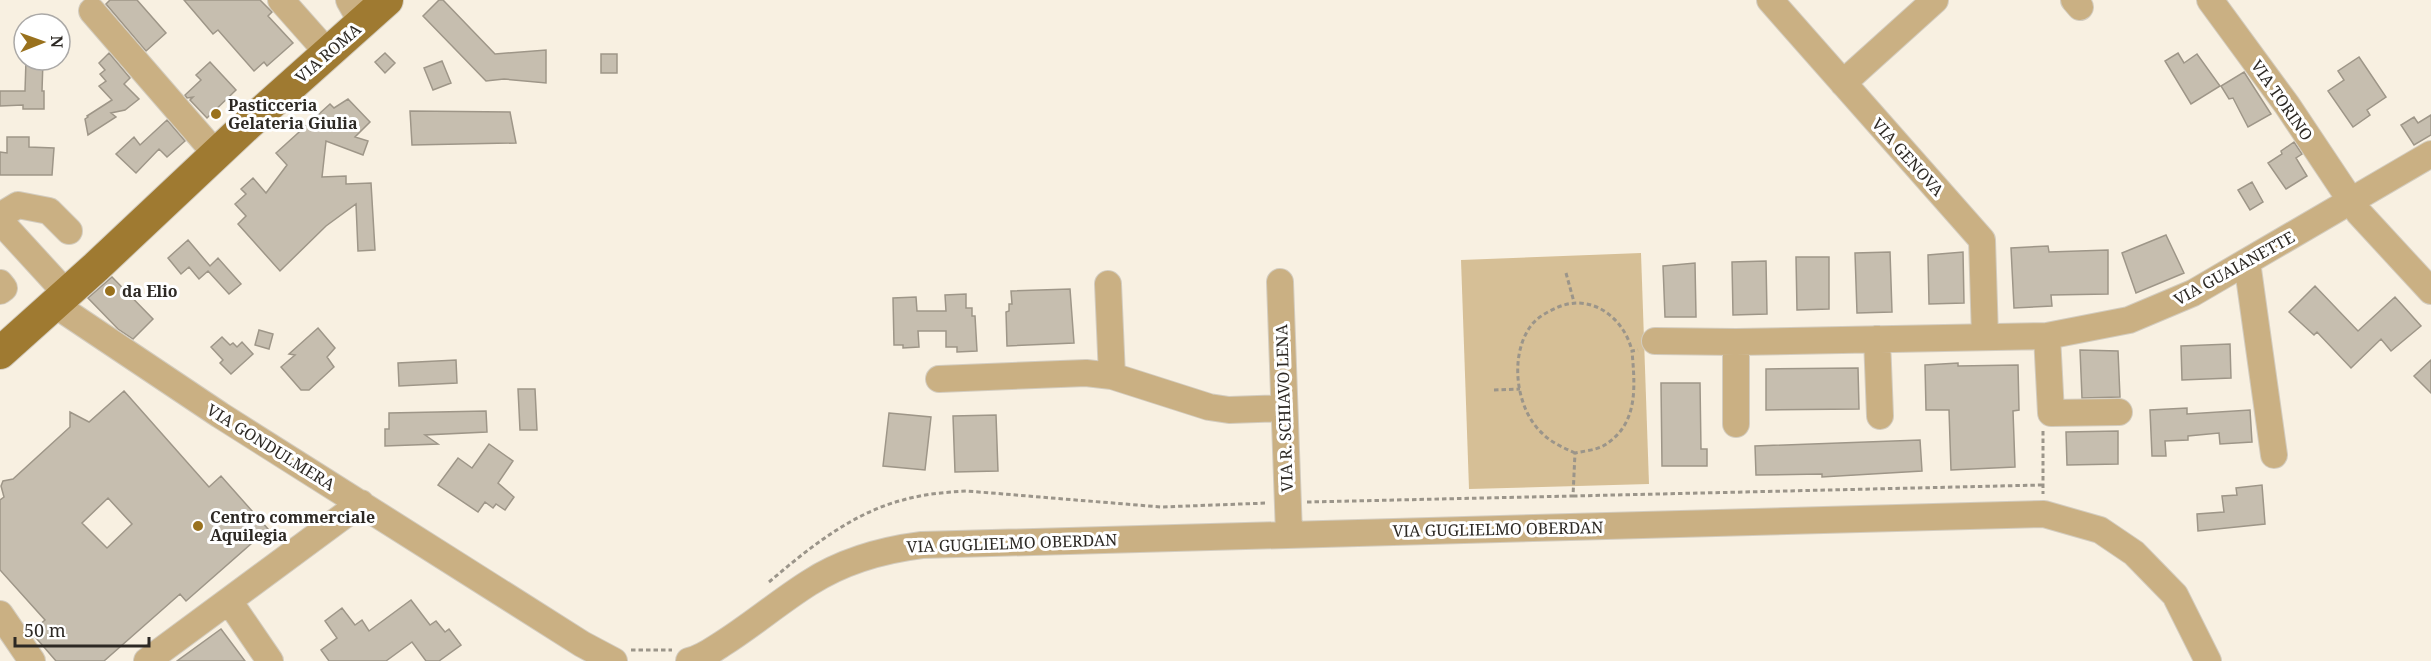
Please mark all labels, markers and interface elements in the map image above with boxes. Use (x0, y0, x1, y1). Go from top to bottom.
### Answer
north arrow (12, 12, 72, 72)
street label: VIA ROMA (290, 18, 366, 88)
text: N (46, 35, 68, 49)
street label: VIA TORINO (2246, 55, 2318, 145)
place label: Pasticceria Gelateria Giulia (228, 94, 358, 134)
marker: Pasticceria Gelateria Giulia (209, 107, 223, 121)
street label: VIA GENOVA (1867, 113, 1949, 201)
street label: VIA GUAIANETTE (2170, 226, 2298, 310)
place label: da Elio (122, 280, 178, 302)
marker: da Elio (103, 284, 117, 298)
street label: VIA R. SCHIAVO LENA (1270, 323, 1298, 492)
street label: VIA GONDULMERA (203, 399, 340, 496)
place label: Centro commerciale Aquilegia (210, 506, 375, 546)
street label: VIA GUGLIELMO OBERDAN (1392, 516, 1604, 542)
marker: Centro commerciale Aquilegia (191, 519, 205, 533)
street label: VIA GUGLIELMO OBERDAN (906, 528, 1118, 558)
scale bar (15, 610, 148, 648)
text: 50 m (24, 618, 66, 642)

